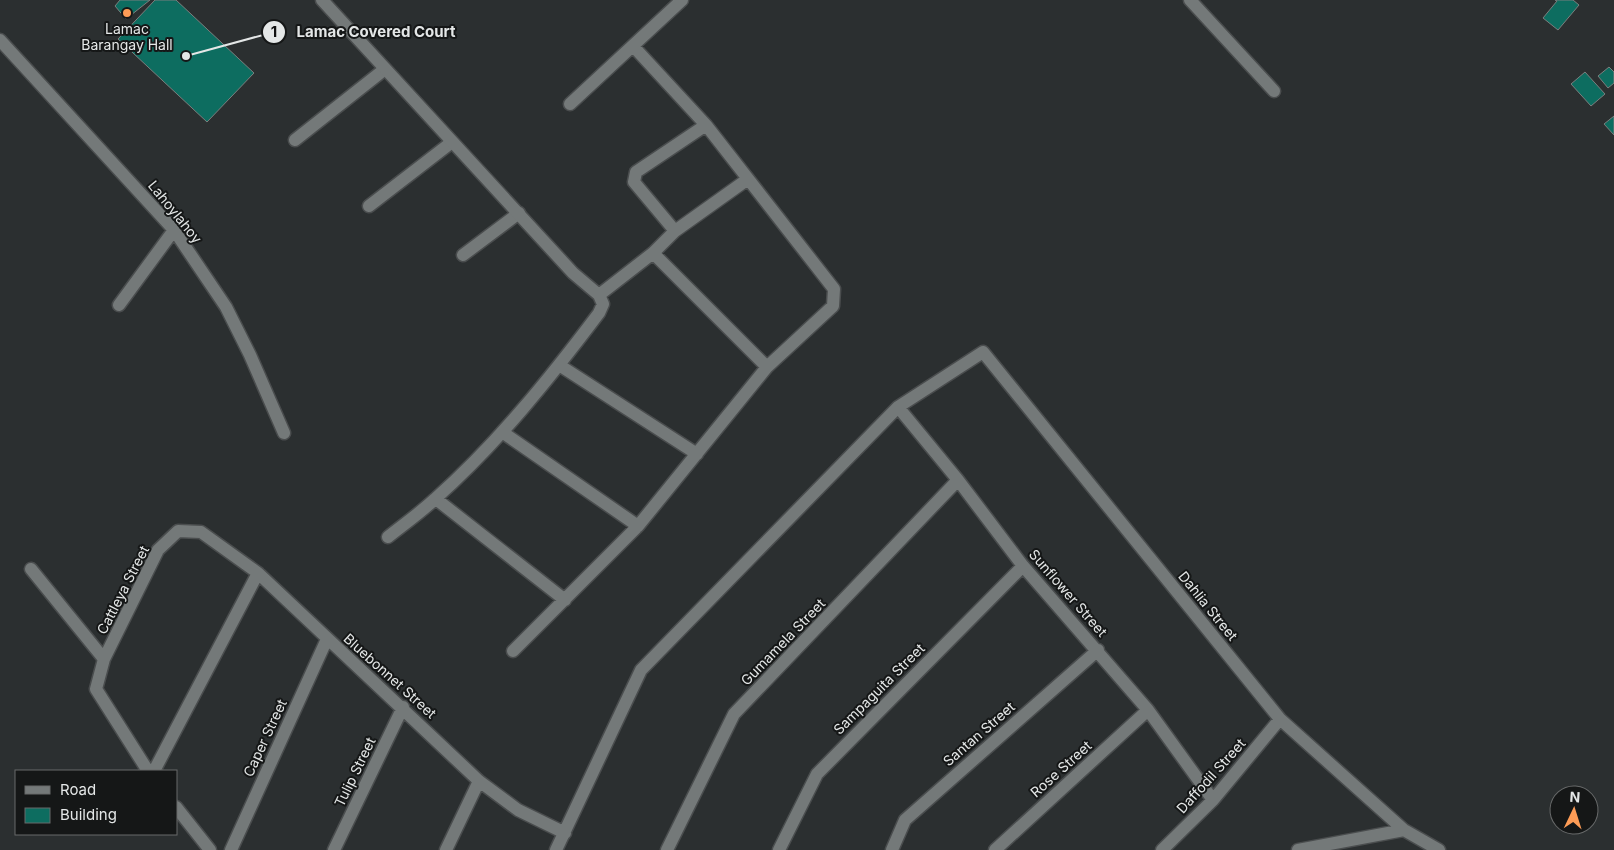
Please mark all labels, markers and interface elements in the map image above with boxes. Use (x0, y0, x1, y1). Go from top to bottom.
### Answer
marker: Lamac Barangay Hall (121, 7, 133, 19)
callout: Lamac Covered Court (261, 17, 465, 47)
place label: Lamac Barangay Hall (81, 20, 173, 53)
text: 1 (271, 22, 277, 41)
text: Lamac Covered Court (297, 22, 456, 41)
street label: Lahoylahoy (145, 177, 206, 247)
street label: Cattleya Street (93, 542, 152, 637)
street label: Sunflower Street (1026, 545, 1111, 640)
street label: Dahlia Street (1175, 568, 1242, 644)
street label: Gumamela Street (737, 594, 829, 689)
street label: Bluebonnet Street (341, 630, 440, 722)
street label: Sampaguita Street (830, 639, 928, 738)
street label: Caper Street (239, 696, 290, 779)
street label: Santan Street (939, 698, 1018, 769)
street label: Tulip Street (330, 734, 379, 809)
street label: Daffodil Street (1173, 735, 1249, 816)
street label: Rose Street (1027, 737, 1095, 800)
legend (15, 770, 178, 835)
text: Road (60, 780, 96, 799)
north arrow (1549, 785, 1599, 835)
text: N (1569, 788, 1581, 805)
text: Building (60, 805, 117, 824)

